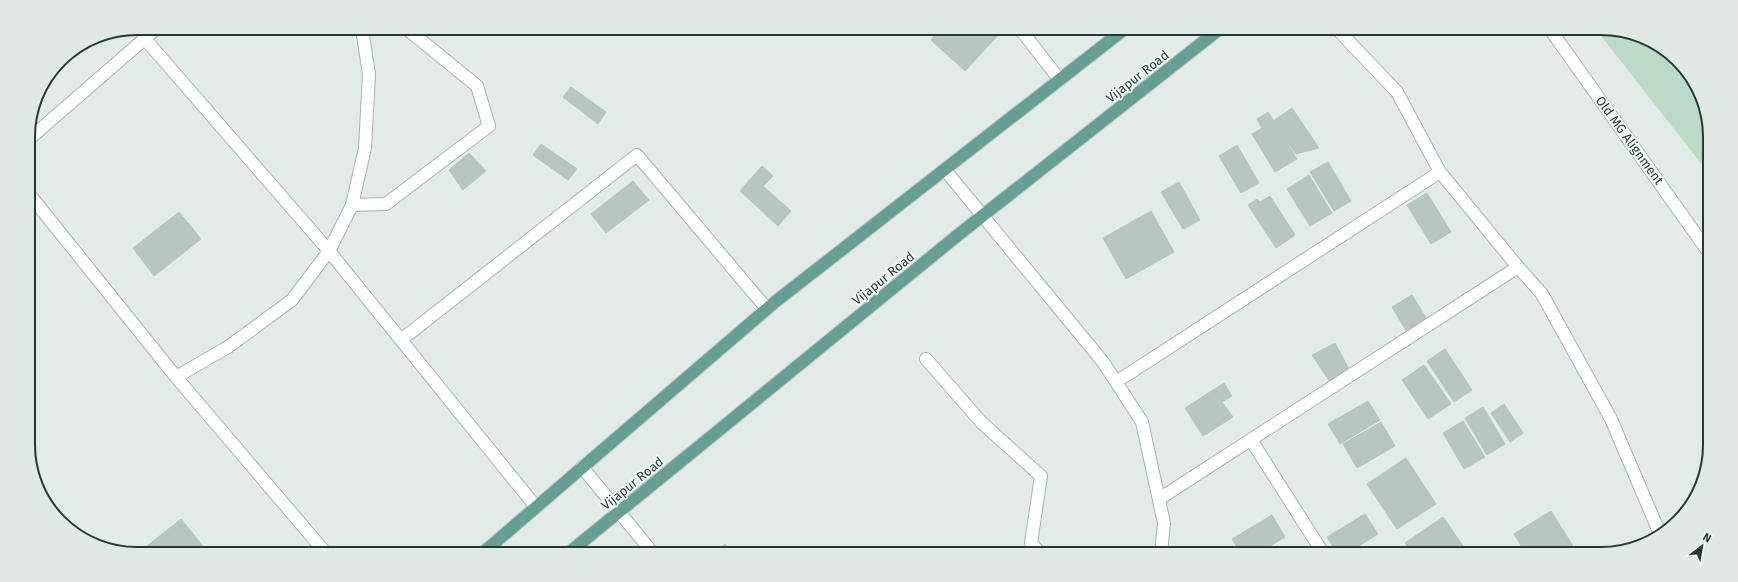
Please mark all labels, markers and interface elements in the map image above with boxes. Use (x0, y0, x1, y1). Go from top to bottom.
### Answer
street label: Vijapur Road (1103, 47, 1172, 105)
street label: Old MG Alignment (1593, 93, 1667, 188)
street label: Vijapur Road (849, 249, 917, 308)
street label: Vijapur Road (598, 454, 666, 513)
north arrow (1682, 526, 1722, 566)
text: N (1700, 530, 1713, 545)

